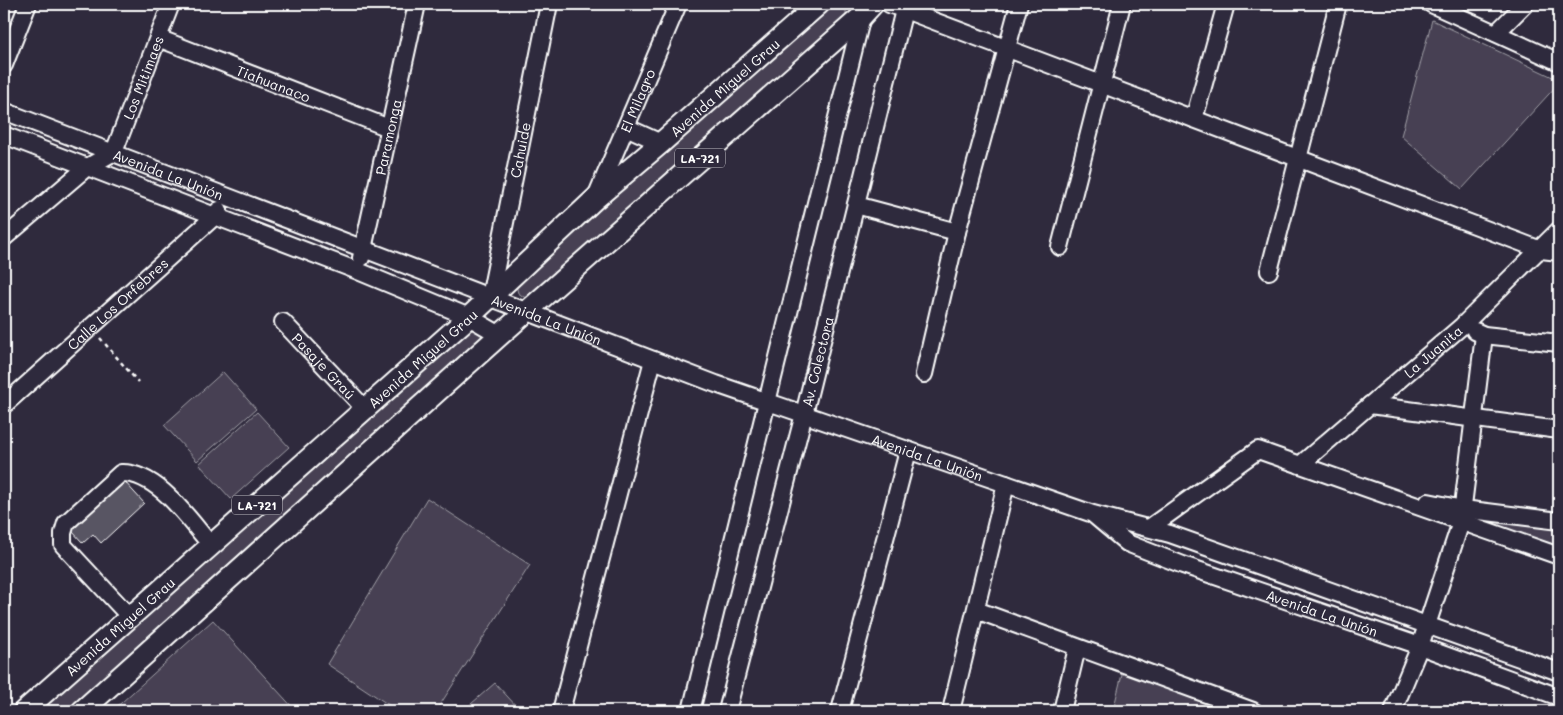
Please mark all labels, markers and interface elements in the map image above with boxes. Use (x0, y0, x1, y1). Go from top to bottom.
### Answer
street label: Los Mitimaes (118, 33, 167, 122)
street label: Avenida Miguel Grau (665, 34, 783, 141)
street label: Tiahuanaco (234, 60, 313, 106)
street label: El Milagro (615, 66, 659, 135)
street label: Paramonga (370, 97, 405, 177)
street label: Cahuide (505, 121, 534, 179)
street label: Avenida La Unión (110, 144, 226, 204)
road number: LA-721 (675, 148, 725, 168)
street label: Calle Los Orfebres (63, 253, 172, 354)
street label: Avenida La Unión (489, 289, 604, 349)
street label: Avenida Miguel Grau (363, 305, 481, 412)
street label: Av. Colectora (797, 314, 837, 409)
street label: La Juanita (1399, 321, 1466, 382)
street label: Pasaje Graú (288, 328, 360, 403)
street label: Avenida La Unión (869, 429, 985, 485)
road number: LA-721 (232, 496, 282, 514)
street label: Avenida Miguel Grau (61, 573, 179, 680)
street label: Avenida La Unión (1264, 585, 1380, 640)

